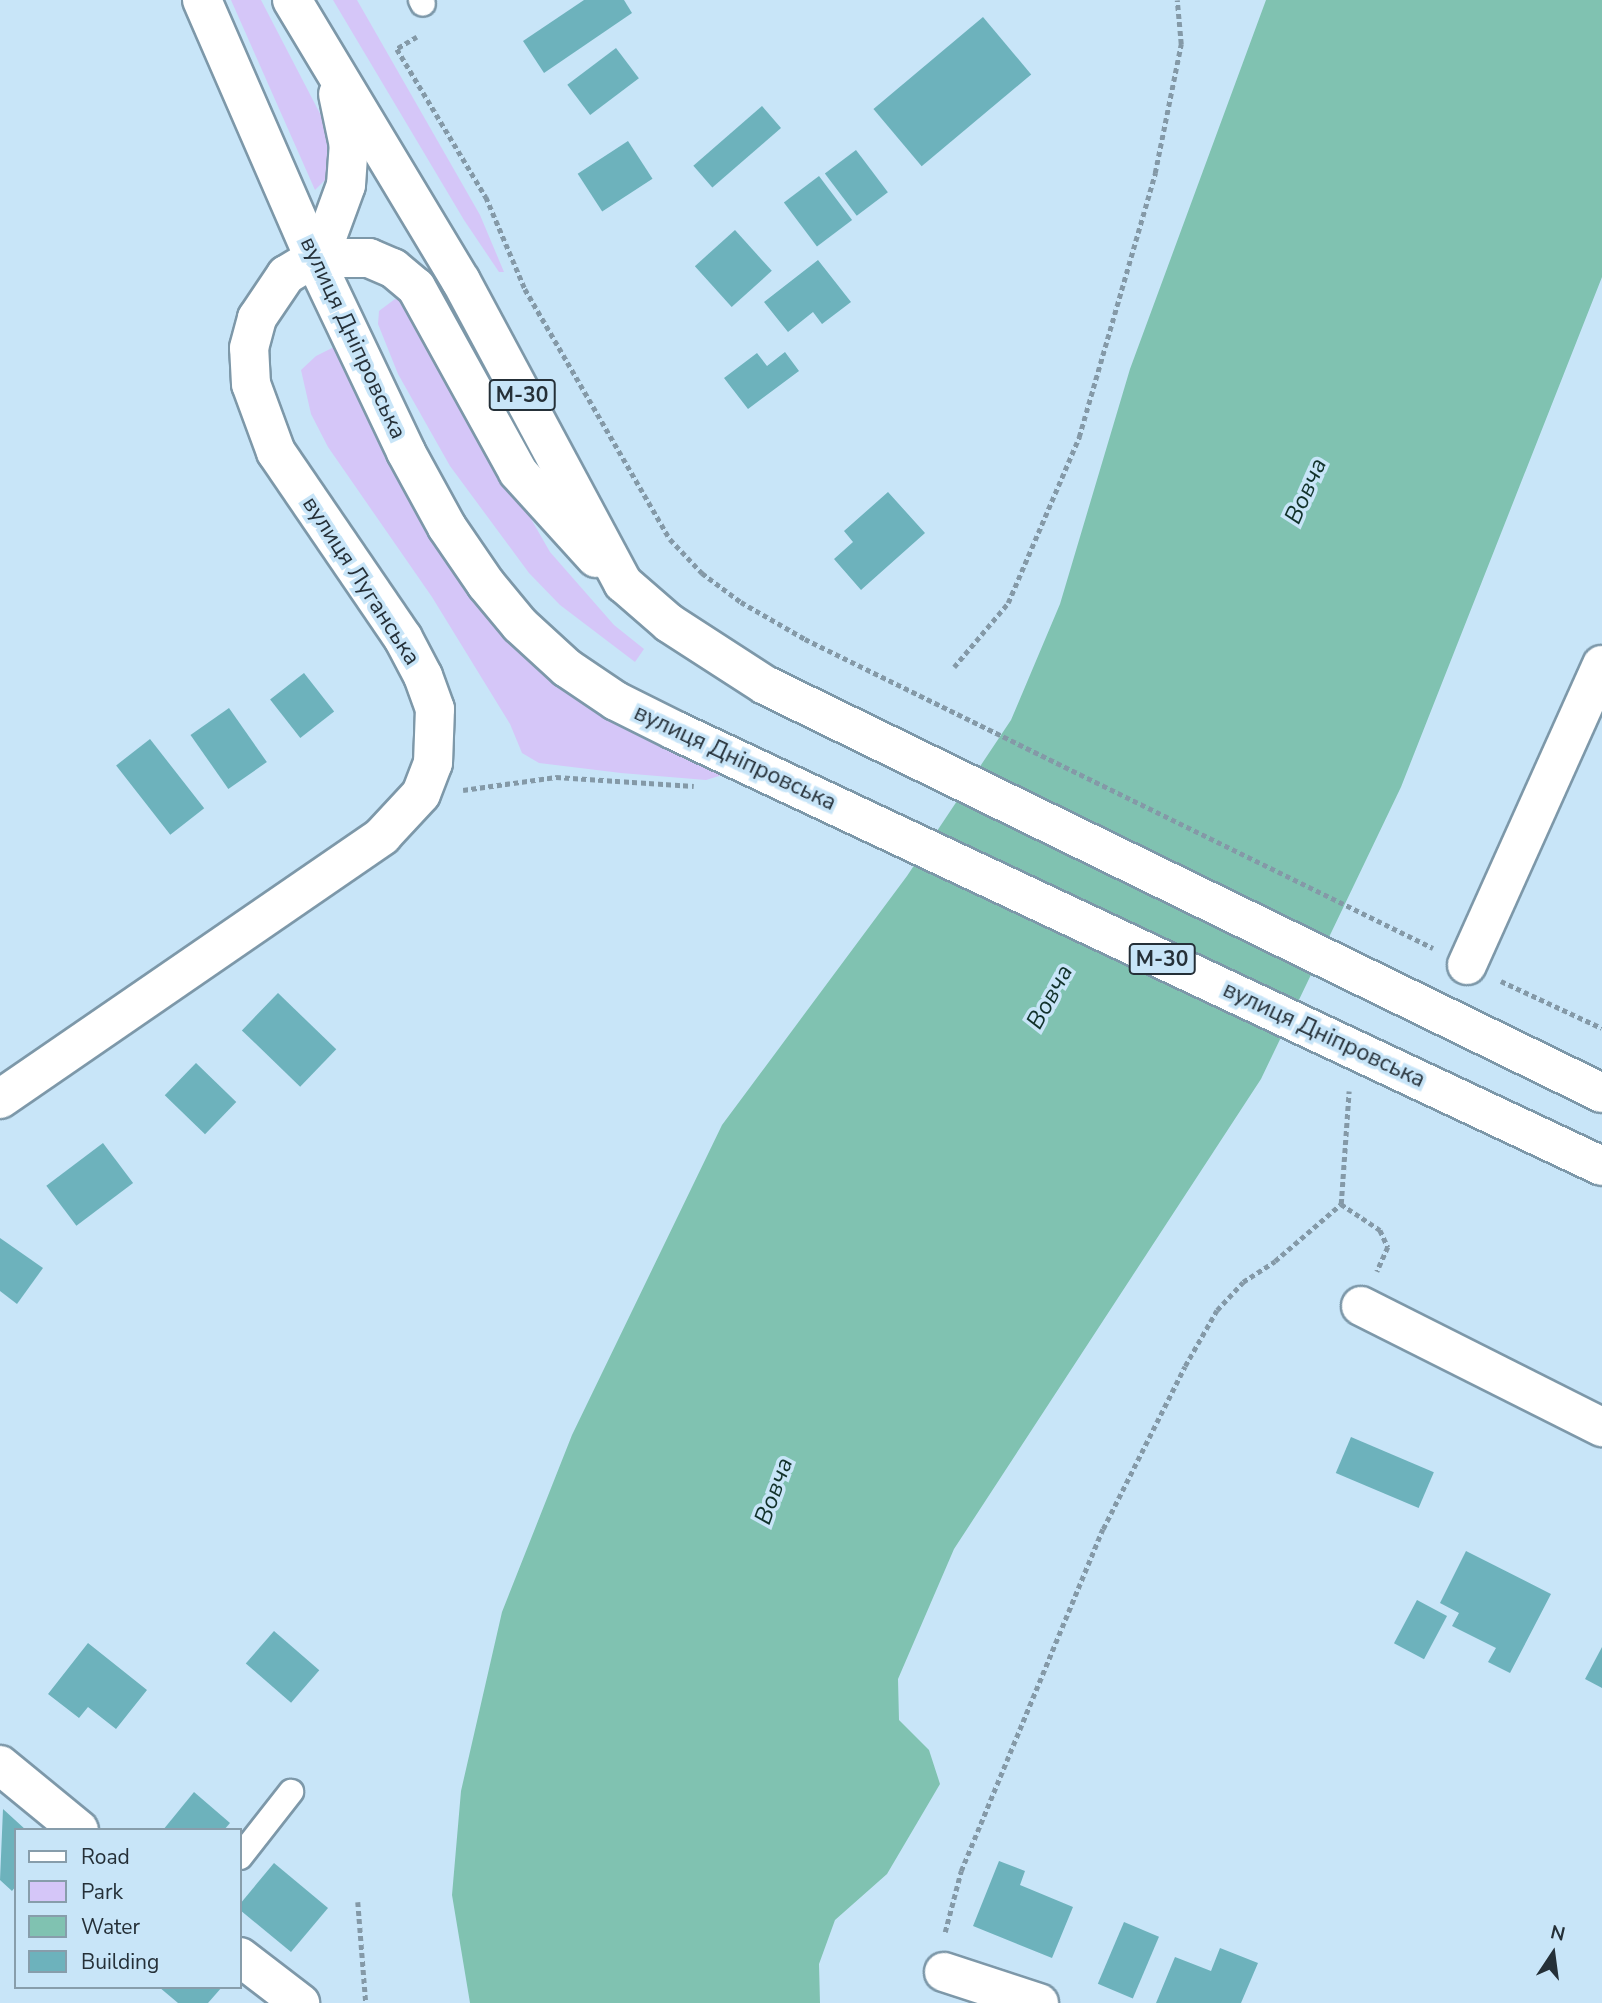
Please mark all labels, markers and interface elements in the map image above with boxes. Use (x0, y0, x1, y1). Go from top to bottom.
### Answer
street label: вулиця Дніпровська (294, 232, 412, 444)
road number: М-30 (487, 378, 557, 412)
water label: Вовча (1279, 454, 1333, 528)
street label: вулиця Луганська (296, 492, 426, 670)
street label: вулиця Дніпровська (629, 699, 841, 817)
road number: М-30 (1127, 942, 1197, 976)
water label: Вовча (1021, 960, 1079, 1034)
street label: вулиця Дніпровська (1218, 976, 1430, 1094)
water label: Вовча (749, 1454, 799, 1528)
legend (14, 1828, 242, 1989)
text: Road (81, 1843, 130, 1871)
text: Park (81, 1878, 123, 1906)
text: Water (81, 1913, 140, 1941)
north arrow (1518, 1919, 1588, 1989)
text: N (1548, 1919, 1568, 1948)
text: Building (81, 1948, 159, 1976)

